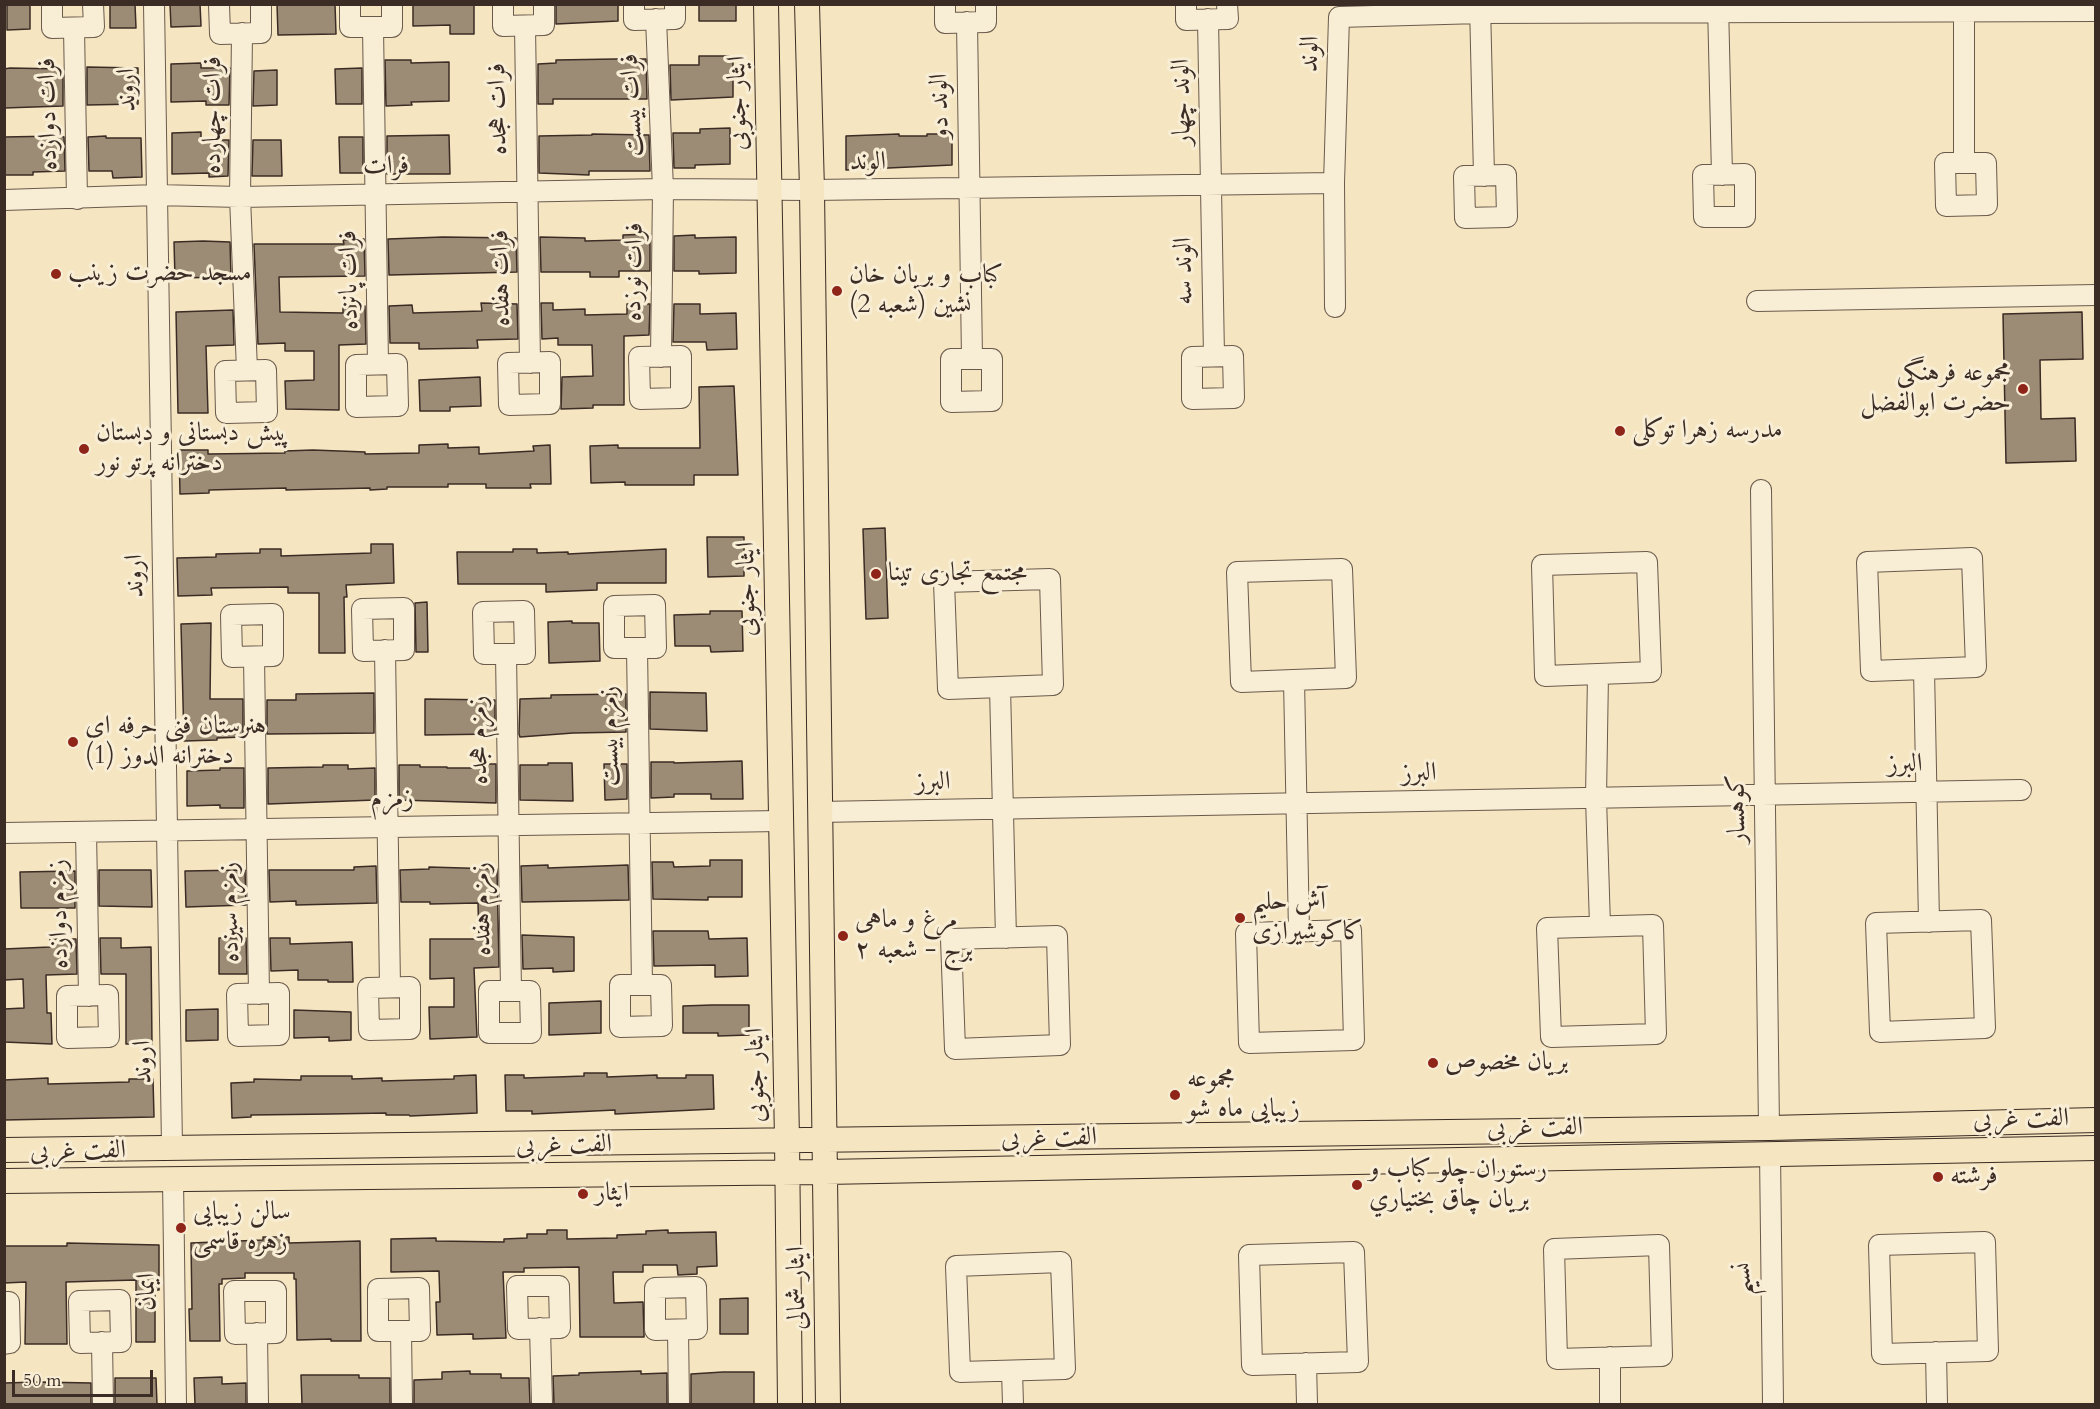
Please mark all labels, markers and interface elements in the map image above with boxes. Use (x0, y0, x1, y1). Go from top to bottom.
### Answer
street label: الوند (1295, 35, 1327, 73)
street label: فرات بیست (615, 53, 651, 157)
street label: ایثار جنوبی (723, 55, 755, 151)
street label: فرات چهارده (198, 56, 230, 174)
street label: فرات دوازده (32, 57, 66, 171)
street label: الوند چهار (1167, 58, 1199, 146)
street label: فرات هجده (483, 63, 515, 155)
street label: اروند (112, 68, 144, 112)
street label: الوند دو (925, 73, 957, 139)
street label: الوند (850, 147, 886, 179)
street label: فرات (363, 151, 409, 183)
street label: فرات نوزده (619, 222, 651, 322)
street label: فرات هفده (486, 229, 518, 327)
street label: فرات پانزده (334, 230, 366, 330)
street label: الوند سه (1169, 237, 1201, 305)
place label: مسجد حضرت زینب (68, 258, 252, 290)
place label: کباب و بریان خان نشین (شعبه 2) (849, 260, 1003, 322)
marker: مسجد حضرت زینب (49, 267, 63, 281)
marker: کباب و بریان خان نشین (شعبه 2) (830, 284, 844, 298)
place label: مجموعه فرهنگی حضرت ابوالفضل (1860, 358, 2011, 420)
marker: مجموعه فرهنگی حضرت ابوالفضل (2016, 382, 2030, 396)
place label: مدرسه زهرا توکلی (1632, 415, 1783, 447)
place label: پیش دبستانی و دبستان دخترانه پرتو نور (96, 418, 289, 479)
marker: مدرسه زهرا توکلی (1613, 424, 1627, 438)
marker: پیش دبستانی و دبستان دخترانه پرتو نور (77, 442, 91, 456)
street label: ایثار جنوبی (732, 541, 764, 637)
street label: اروند (120, 554, 152, 598)
place label: مجتمع تجاری تینا (888, 558, 1027, 590)
marker: مجتمع تجاری تینا (869, 567, 883, 581)
street label: زمزم بیست (595, 685, 627, 787)
street label: زمزم هجده (464, 695, 496, 785)
place label: هنرستان فنی حرفه ای دخترانه الدوز (1) (85, 711, 266, 772)
marker: هنرستان فنی حرفه ای دخترانه الدوز (1) (66, 735, 80, 749)
street label: البرز (1887, 749, 1923, 781)
street label: البرز (1401, 758, 1437, 790)
street label: البرز (915, 767, 951, 799)
street label: کوهسار (1722, 774, 1754, 844)
street label: زمزم (370, 784, 414, 816)
street label: زمزم دوازده (43, 859, 77, 969)
street label: زمزم سیزده (215, 861, 247, 963)
street label: زمزم هفده (467, 862, 499, 956)
place label: آش حلیم کاکوشیرازی (1252, 887, 1363, 948)
place label: مرغ و ماهی برج - شعبه ۲ (855, 905, 973, 966)
marker: آش حلیم کاکوشیرازی (1233, 911, 1247, 925)
marker: مرغ و ماهی برج - شعبه ۲ (836, 929, 850, 943)
street label: ایثار جنوبی (741, 1027, 773, 1123)
street label: اروند (128, 1040, 160, 1084)
place label: بریان مخصوص (1445, 1047, 1568, 1079)
marker: بریان مخصوص (1426, 1056, 1440, 1070)
place label: مجموعه زیبایی ماه شو (1187, 1064, 1300, 1126)
marker: مجموعه زیبایی ماه شو (1168, 1088, 1182, 1102)
street label: الفت غربی (1973, 1104, 2069, 1136)
street label: الفت غربی (1487, 1113, 1583, 1145)
street label: الفت غربی (1001, 1123, 1097, 1155)
street label: الفت غربی (516, 1130, 612, 1162)
street label: الفت غربی (30, 1136, 126, 1168)
place label: رستوران چلو كباب و بريان چاق بختياري (1369, 1154, 1547, 1216)
place label: فرشته (1950, 1161, 1998, 1193)
marker: فرشته (1931, 1170, 1945, 1184)
place label: ایثار (595, 1178, 629, 1210)
marker: رستوران چلو كباب و بريان چاق بختياري (1350, 1178, 1364, 1192)
marker: ایثار (576, 1187, 590, 1201)
place label: سالن زیبایی زهره قاسمی (193, 1197, 291, 1258)
marker: سالن زیبایی زهره قاسمی (174, 1221, 188, 1235)
street label: ایثار شمالی (782, 1246, 814, 1330)
street label: نسیم (1728, 1262, 1760, 1296)
street label: ایمان (132, 1273, 164, 1311)
scale bar (15, 1358, 156, 1396)
text: 50 m (23, 1368, 62, 1393)

